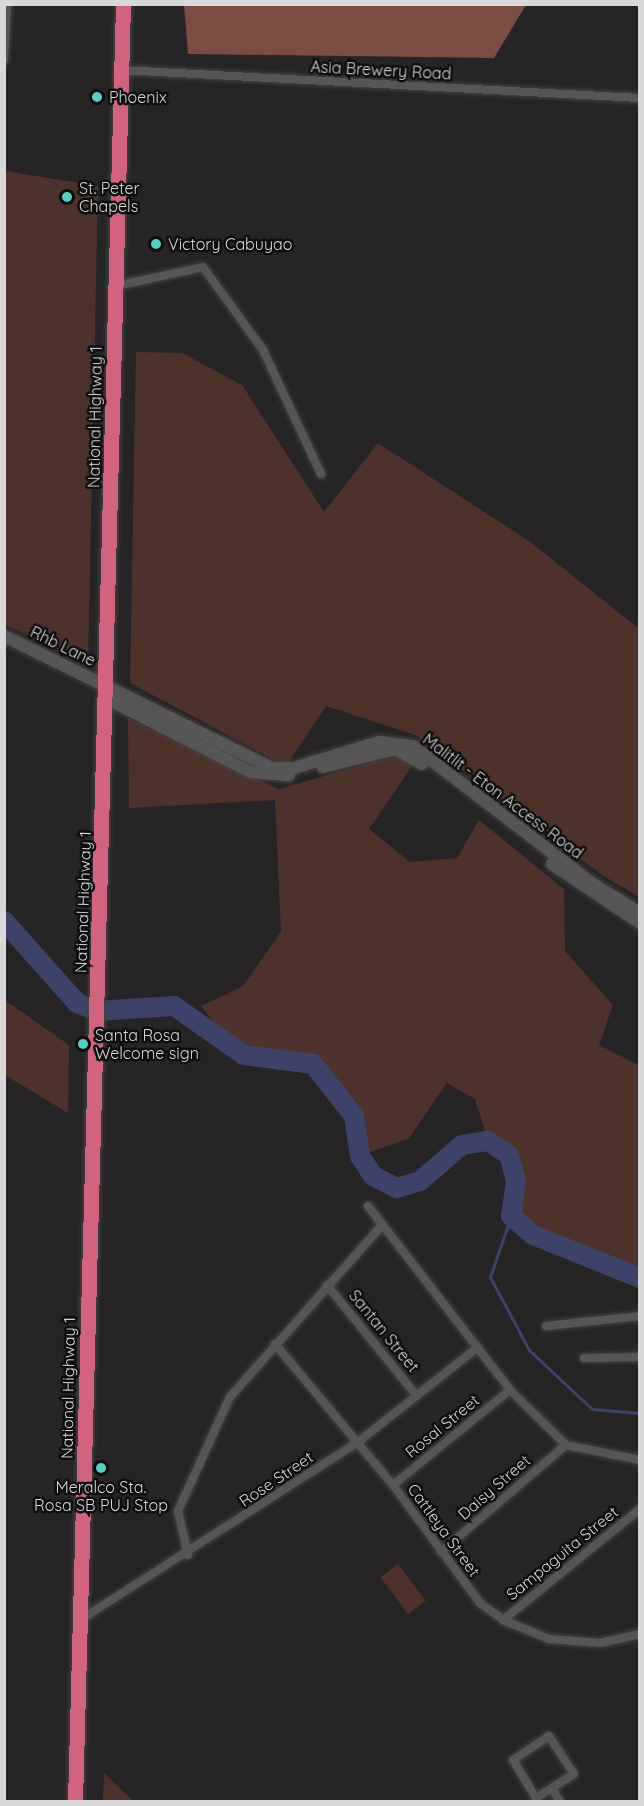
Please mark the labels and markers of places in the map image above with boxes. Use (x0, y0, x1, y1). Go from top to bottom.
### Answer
place label: Phoenix (109, 87, 167, 107)
marker: Phoenix (90, 90, 104, 104)
place label: St. Peter Chapels (79, 178, 140, 216)
marker: St. Peter Chapels (60, 190, 74, 204)
place label: Victory Cabuyao (168, 234, 292, 254)
marker: Victory Cabuyao (149, 237, 163, 251)
place label: Santa Rosa Welcome sign (95, 1025, 199, 1063)
marker: Santa Rosa Welcome sign (76, 1037, 90, 1051)
marker: Meralco Sta. Rosa SB PUJ Stop (94, 1461, 108, 1475)
place label: Meralco Sta. Rosa SB PUJ Stop (34, 1477, 168, 1515)

